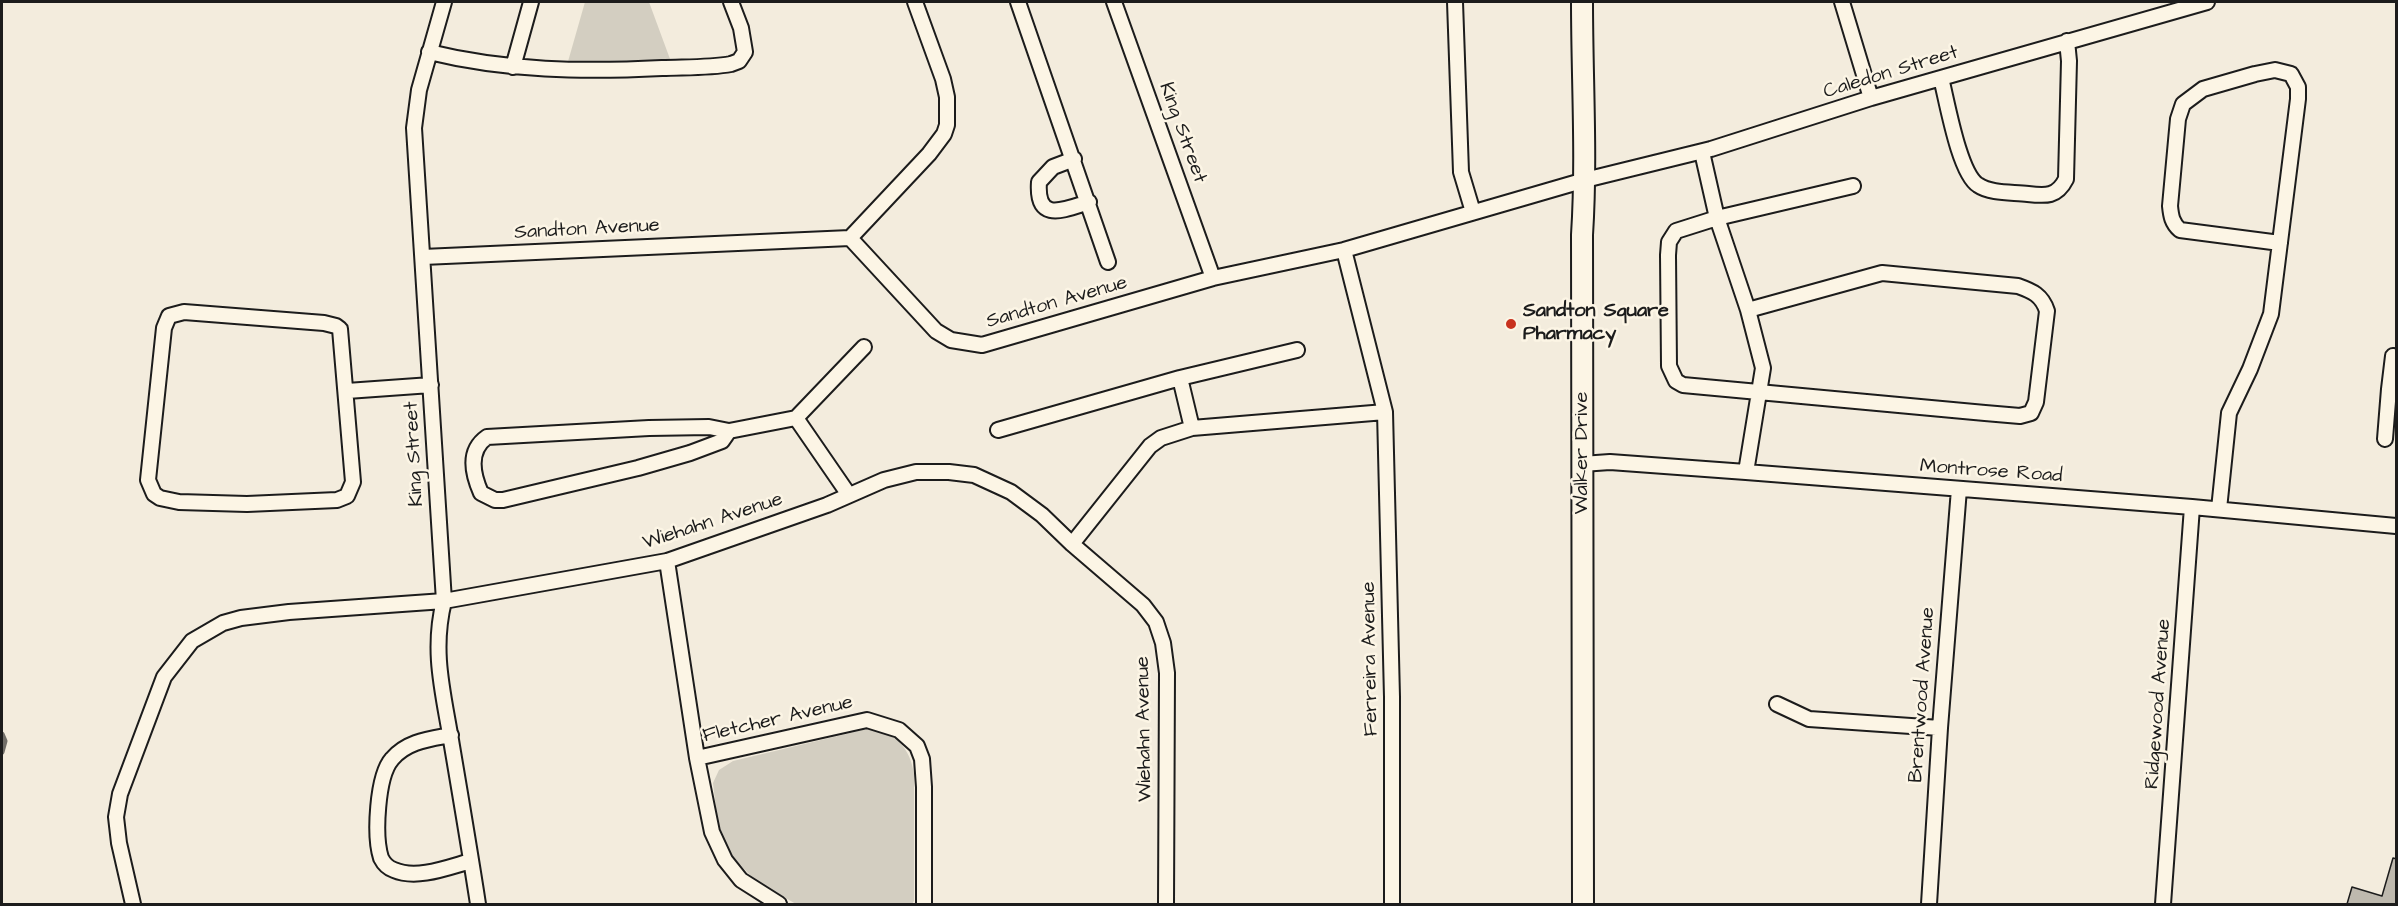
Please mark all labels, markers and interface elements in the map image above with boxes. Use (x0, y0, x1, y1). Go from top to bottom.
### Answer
street label: Caledon Street (1821, 41, 1961, 105)
street label: King Street (1153, 79, 1211, 187)
street label: Sandton Avenue (514, 214, 660, 246)
street label: Sandton Avenue (984, 271, 1130, 335)
place label: Sandton Square Pharmacy (1523, 300, 1669, 347)
marker: Sandton Square Pharmacy (1504, 317, 1518, 331)
street label: Walker Drive (1571, 392, 1595, 514)
street label: King Street (400, 401, 430, 507)
street label: Montrose Road (1919, 455, 2063, 489)
street label: Wiehahn Avenue (640, 488, 786, 556)
street label: Ferreira Avenue (1358, 581, 1384, 737)
street label: Brentwood Avenue (1905, 606, 1941, 784)
street label: Ridgewood Avenue (2141, 618, 2177, 790)
street label: Wiehahn Avenue (1132, 656, 1158, 802)
street label: Fletcher Avenue (701, 691, 855, 749)

